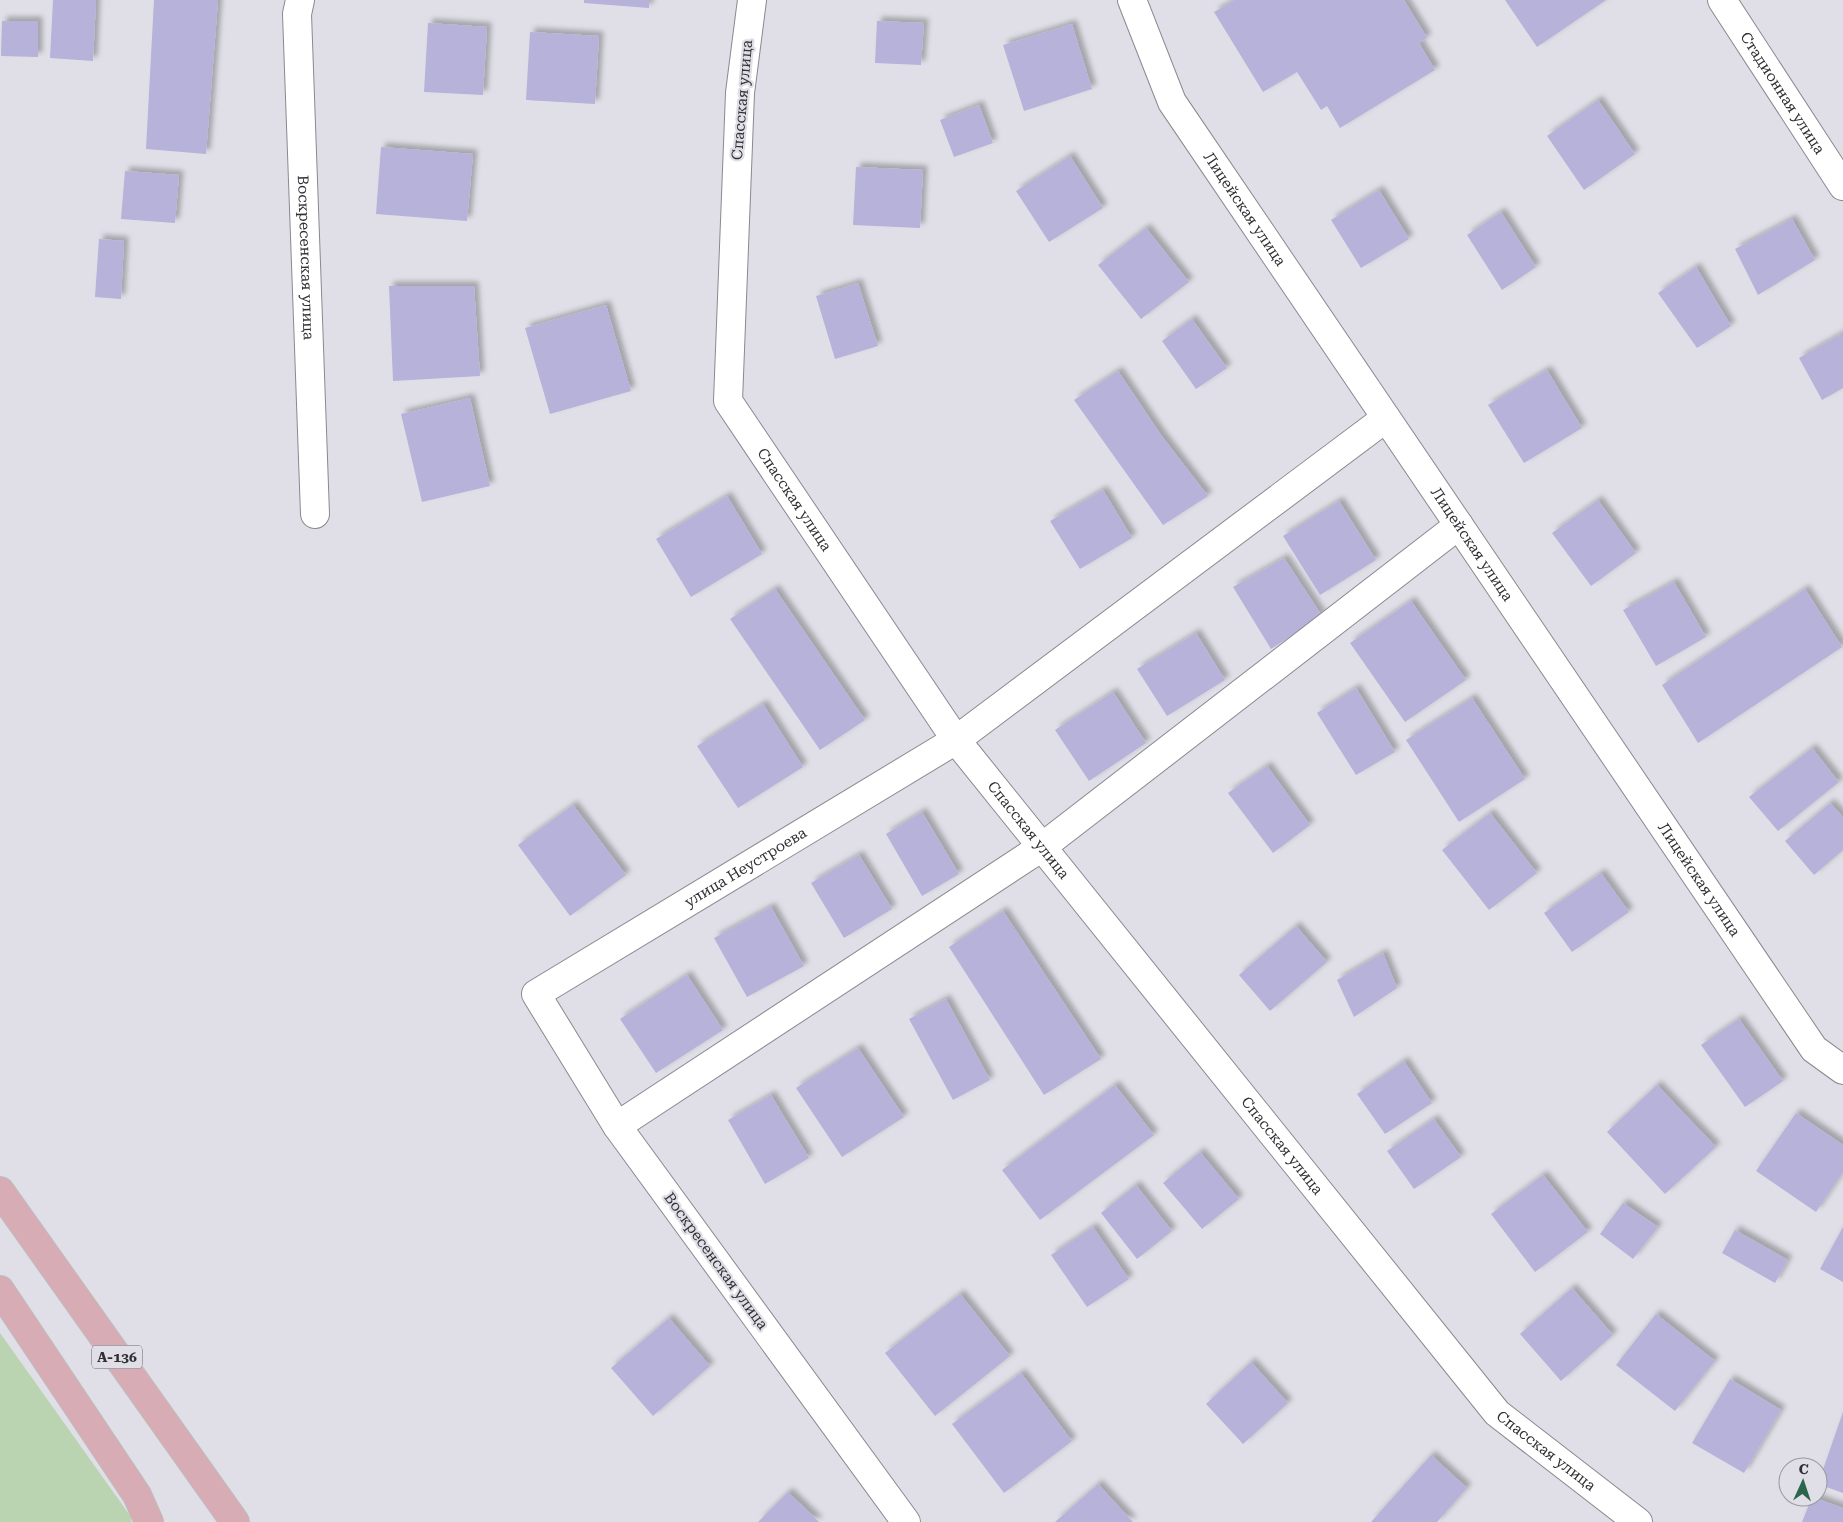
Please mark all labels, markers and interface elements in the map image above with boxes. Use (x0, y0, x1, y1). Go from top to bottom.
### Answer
street label: Стадионная улица (1736, 29, 1829, 157)
street label: Спасская улица (728, 39, 756, 161)
street label: Лицейская улица (1200, 149, 1290, 270)
street label: Воскресенская улица (294, 175, 318, 340)
street label: Спасская улица (753, 445, 836, 555)
street label: Лицейская улица (1427, 484, 1517, 605)
street label: Спасская улица (984, 777, 1073, 883)
street label: Лицейская улица (1654, 819, 1744, 940)
street label: улица Неустроева (681, 823, 810, 911)
street label: Спасская улица (1237, 1093, 1327, 1198)
street label: Воскресенская улица (660, 1189, 772, 1333)
road number: А-136 (92, 1345, 142, 1368)
street label: Спасская улица (1493, 1407, 1599, 1495)
north arrow (1778, 1457, 1828, 1507)
text: С (1798, 1461, 1809, 1477)

